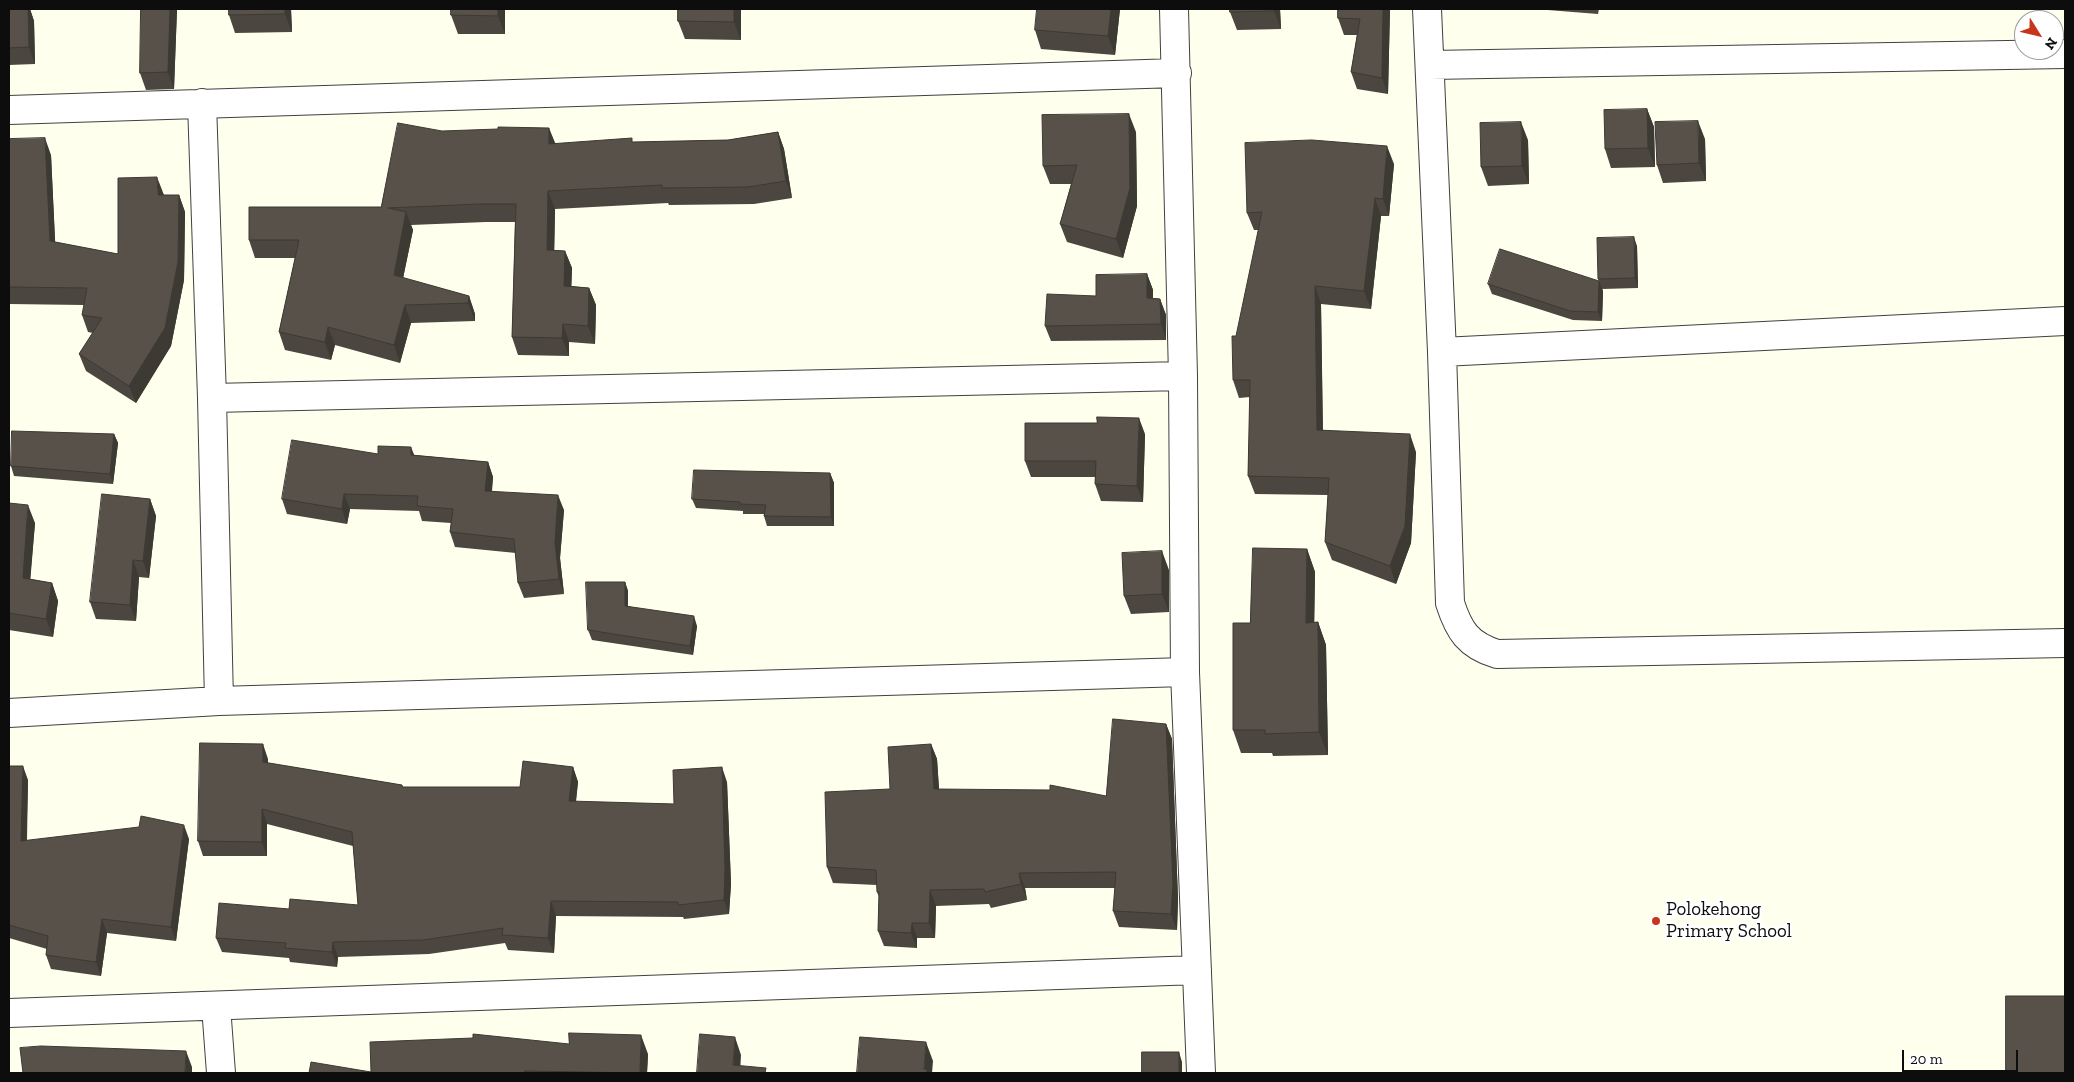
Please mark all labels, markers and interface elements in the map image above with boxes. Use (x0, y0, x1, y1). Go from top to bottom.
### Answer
north arrow (2014, 10, 2064, 60)
text: N (2041, 34, 2061, 53)
place label: Polokehong Primary School (1666, 899, 1792, 943)
marker: Polokehong Primary School (1650, 915, 1662, 927)
scale bar (1904, 1040, 2020, 1072)
text: 20 m (1910, 1050, 1943, 1068)

